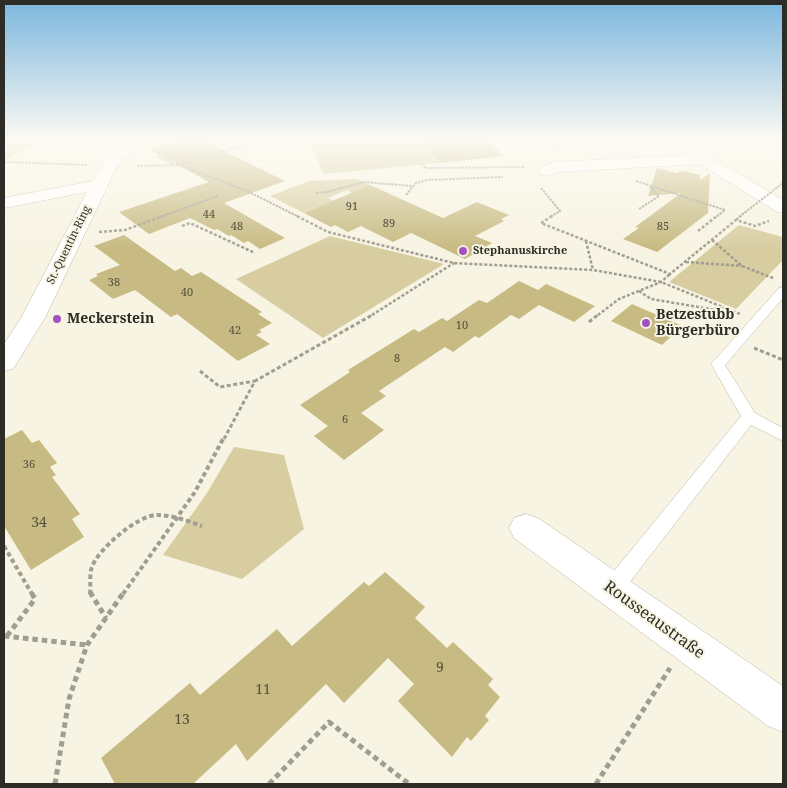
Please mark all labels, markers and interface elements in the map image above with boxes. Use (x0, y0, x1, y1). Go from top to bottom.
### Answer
house number: 91 (346, 200, 358, 214)
street label: St.-Quentin-Ring (44, 204, 94, 286)
house number: 44 (203, 208, 215, 222)
house number: 89 (383, 217, 395, 231)
house number: 48 (231, 220, 243, 234)
house number: 85 (657, 220, 669, 234)
place label: Stephanuskirche (473, 244, 567, 258)
marker: Stephanuskirche (457, 245, 469, 257)
house number: 38 (108, 276, 120, 290)
house number: 40 (181, 286, 193, 300)
place label: Betzestubb Bürgerbüro (656, 307, 740, 340)
place label: Meckerstein (67, 311, 154, 327)
marker: Meckerstein (51, 313, 63, 325)
marker: Betzestubb Bürgerbüro (640, 317, 652, 329)
house number: 10 (456, 319, 468, 333)
house number: 42 (229, 324, 241, 338)
house number: 8 (394, 352, 400, 366)
house number: 6 (342, 413, 348, 427)
house number: 36 (23, 458, 35, 472)
house number: 34 (31, 515, 47, 531)
street label: Rousseaustraße (600, 577, 708, 663)
house number: 9 (436, 660, 444, 676)
house number: 11 (255, 682, 271, 698)
house number: 13 (174, 712, 190, 728)

